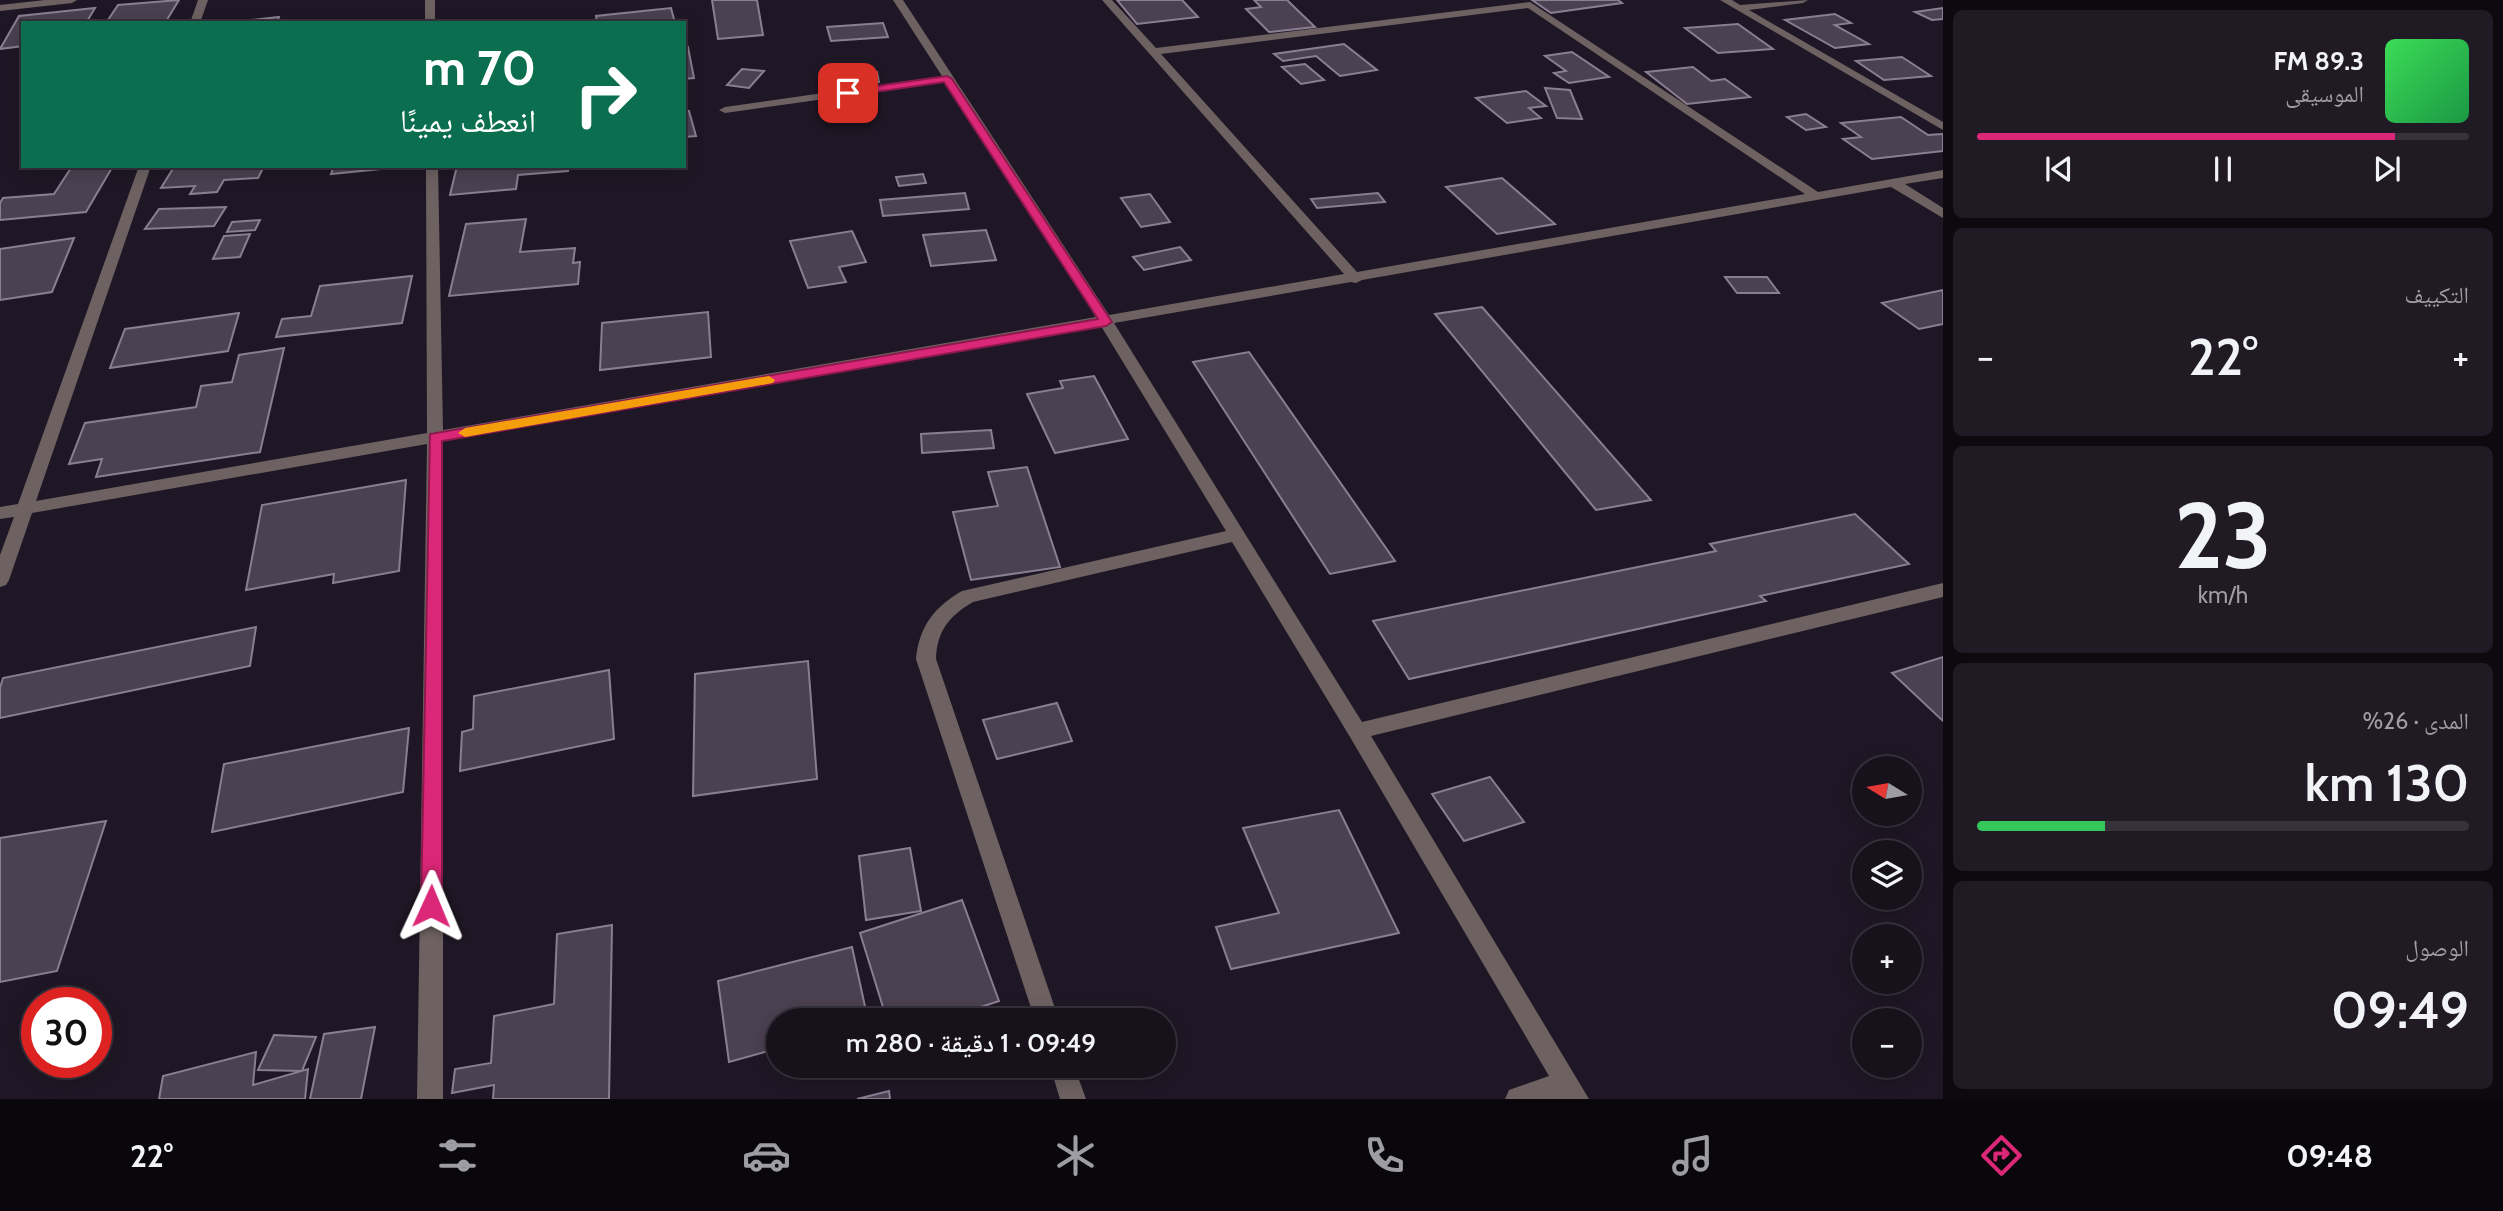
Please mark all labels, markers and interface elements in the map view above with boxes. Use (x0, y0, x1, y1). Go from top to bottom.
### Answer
text: 70 m (423, 38, 536, 97)
text: 89.3 FM (2274, 45, 2364, 77)
icon: right (560, 49, 651, 140)
pin (818, 63, 878, 123)
icon: arrive (829, 74, 867, 112)
text: الموسيقى (2285, 80, 2364, 108)
text: انعطف يمينًا (400, 101, 536, 140)
icon: previous (2040, 150, 2078, 188)
icon: pause (2204, 150, 2242, 188)
icon: next (2368, 150, 2406, 188)
text: التكييف (2404, 281, 2469, 309)
text: 22° (2188, 325, 2258, 388)
text: − (1977, 333, 1994, 380)
text: + (2452, 333, 2469, 380)
text: 23 (2174, 480, 2272, 591)
text: km/h (2198, 581, 2248, 609)
text: المدى · 26% (2362, 707, 2469, 735)
text: 130 km (2304, 751, 2469, 814)
north arrow (1852, 756, 1922, 826)
map controls (1852, 756, 1922, 1078)
button: layers (1852, 840, 1922, 910)
position arrow (394, 869, 468, 943)
button: + (1852, 924, 1922, 994)
text: الوصول (2405, 934, 2469, 962)
text: 09:49 (2331, 978, 2469, 1041)
speed limit sign: 30 (21, 987, 112, 1078)
button: − (1852, 1008, 1922, 1078)
text: 09:49 · 1 دقيقة · 280 m (846, 1027, 1096, 1059)
icon: filters (433, 1131, 482, 1180)
icon: car (742, 1131, 791, 1180)
icon: climate (1051, 1131, 1100, 1180)
icon: phone (1360, 1131, 1409, 1180)
icon: music (1668, 1131, 1717, 1180)
icon: directions (1977, 1131, 2026, 1180)
text: 22° (130, 1136, 173, 1175)
text: 09:48 (2286, 1136, 2373, 1175)

